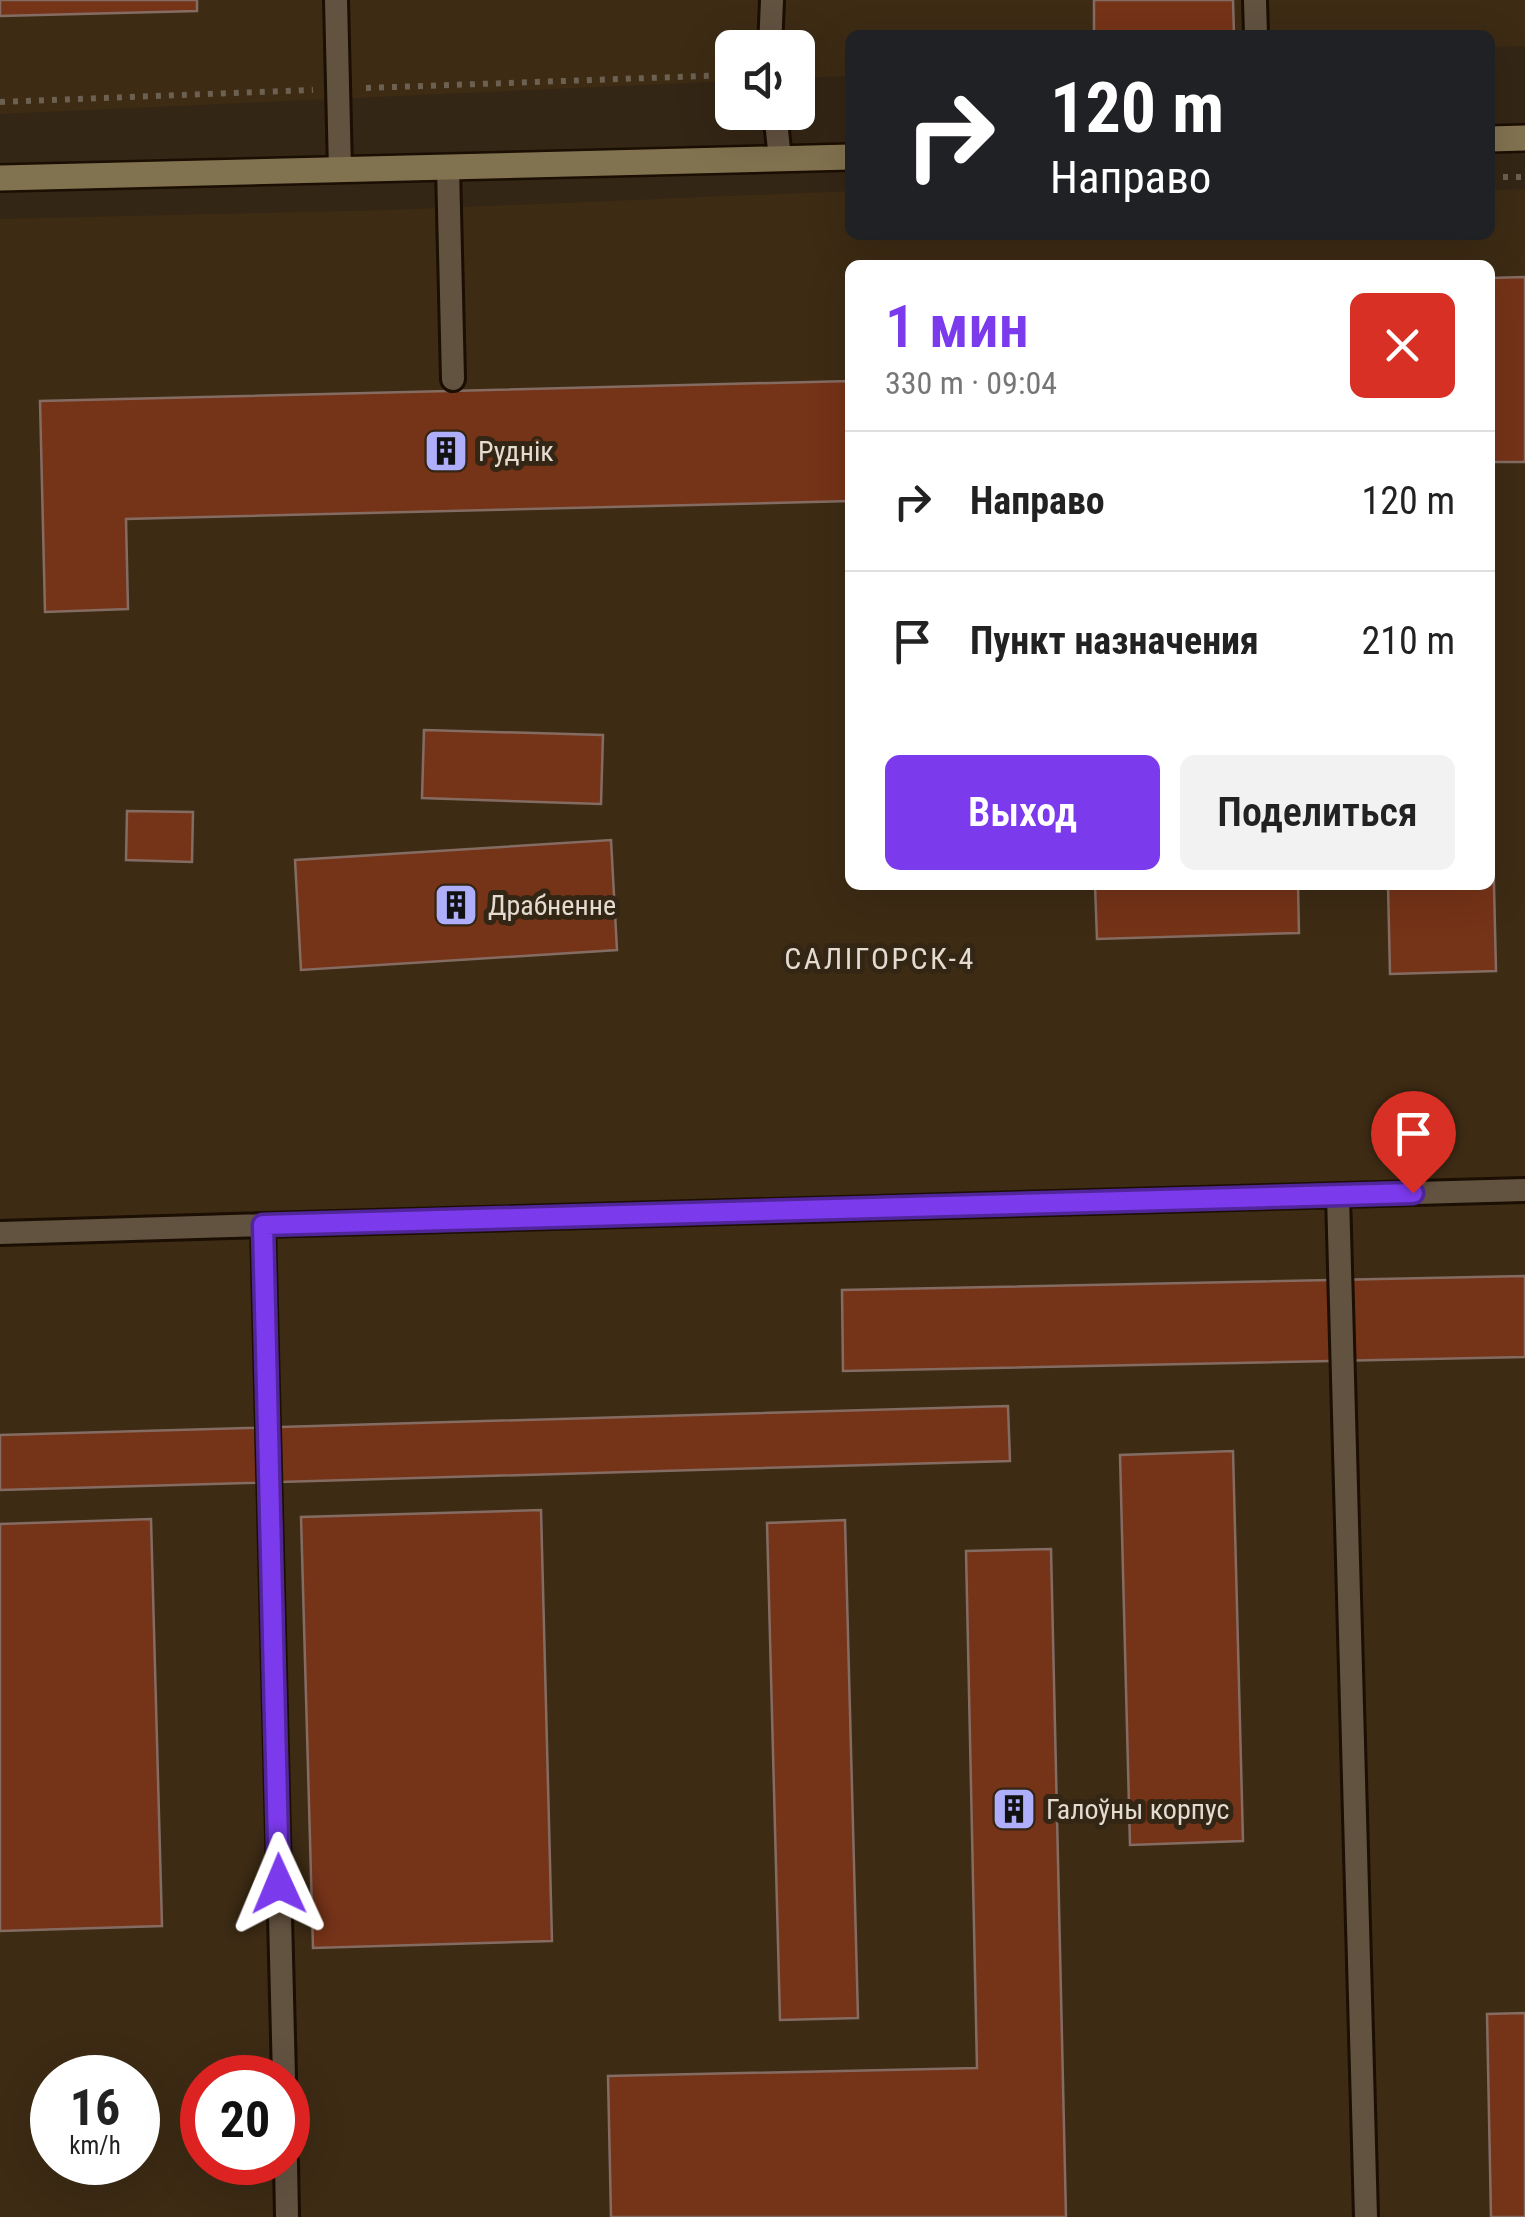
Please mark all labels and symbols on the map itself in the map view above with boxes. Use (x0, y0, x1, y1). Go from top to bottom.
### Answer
building icon: Руднік (423, 428, 469, 474)
place label: Руднік (478, 435, 554, 468)
building icon: Драбненне (433, 882, 479, 928)
place label: Драбненне (488, 889, 616, 922)
district label: САЛІГОРСК-4 (784, 941, 976, 976)
pin (1371, 1091, 1456, 1194)
building icon: Галоўны корпус (991, 1786, 1037, 1832)
place label: Галоўны корпус (1046, 1793, 1229, 1826)
position arrow (227, 1832, 331, 1936)
speed limit sign: 20 (180, 2055, 310, 2185)

